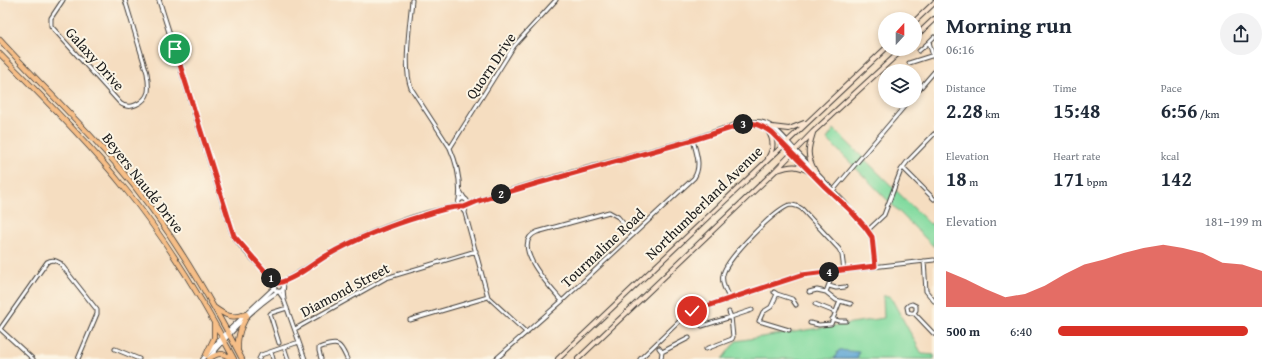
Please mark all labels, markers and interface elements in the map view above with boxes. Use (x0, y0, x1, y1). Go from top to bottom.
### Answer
text: Morning run (946, 9, 1072, 41)
north arrow (878, 12, 922, 56)
map controls (878, 12, 922, 108)
button: share (1220, 13, 1262, 55)
street label: Galaxy Drive (61, 22, 130, 95)
street label: Quorn Drive (461, 28, 521, 103)
pin (158, 32, 192, 66)
icon: arrive (164, 38, 186, 60)
text: 06:16 (946, 40, 974, 59)
button: layers (878, 64, 922, 108)
text: Distance (946, 80, 985, 96)
text: Time (1053, 80, 1077, 96)
text: Pace (1161, 80, 1182, 96)
text: 2.28 (946, 96, 983, 125)
text: 15:48 (1053, 96, 1100, 125)
text: 6:56 (1161, 96, 1197, 125)
text: km (983, 106, 1000, 122)
text: /km (1197, 106, 1220, 122)
pin: 3 (733, 114, 753, 134)
text: 3 (740, 116, 746, 132)
street label: Beyers Naudé Drive (97, 128, 189, 237)
street label: Northumberland Avenue (640, 141, 767, 264)
text: Elevation (946, 148, 989, 164)
text: Heart rate (1053, 148, 1101, 164)
text: kcal (1161, 148, 1179, 164)
text: 18 (946, 164, 967, 193)
text: 171 (1053, 164, 1084, 193)
text: 142 (1161, 164, 1192, 193)
text: m (967, 174, 978, 190)
text: bpm (1084, 174, 1107, 190)
pin: 2 (491, 184, 511, 204)
text: 2 (498, 186, 504, 202)
street label: Tourmaline Road (556, 203, 649, 292)
text: Elevation (946, 212, 997, 231)
text: 181–199 m (1205, 212, 1262, 231)
street label: Diamond Street (297, 257, 394, 322)
pin: 4 (819, 262, 839, 282)
text: 4 (826, 264, 832, 280)
pin: 1 (261, 268, 281, 288)
text: 1 (268, 270, 274, 286)
pin (675, 294, 709, 328)
icon: check (681, 300, 703, 322)
text: 500 m (946, 322, 980, 341)
text: 6:40 (1010, 322, 1032, 341)

